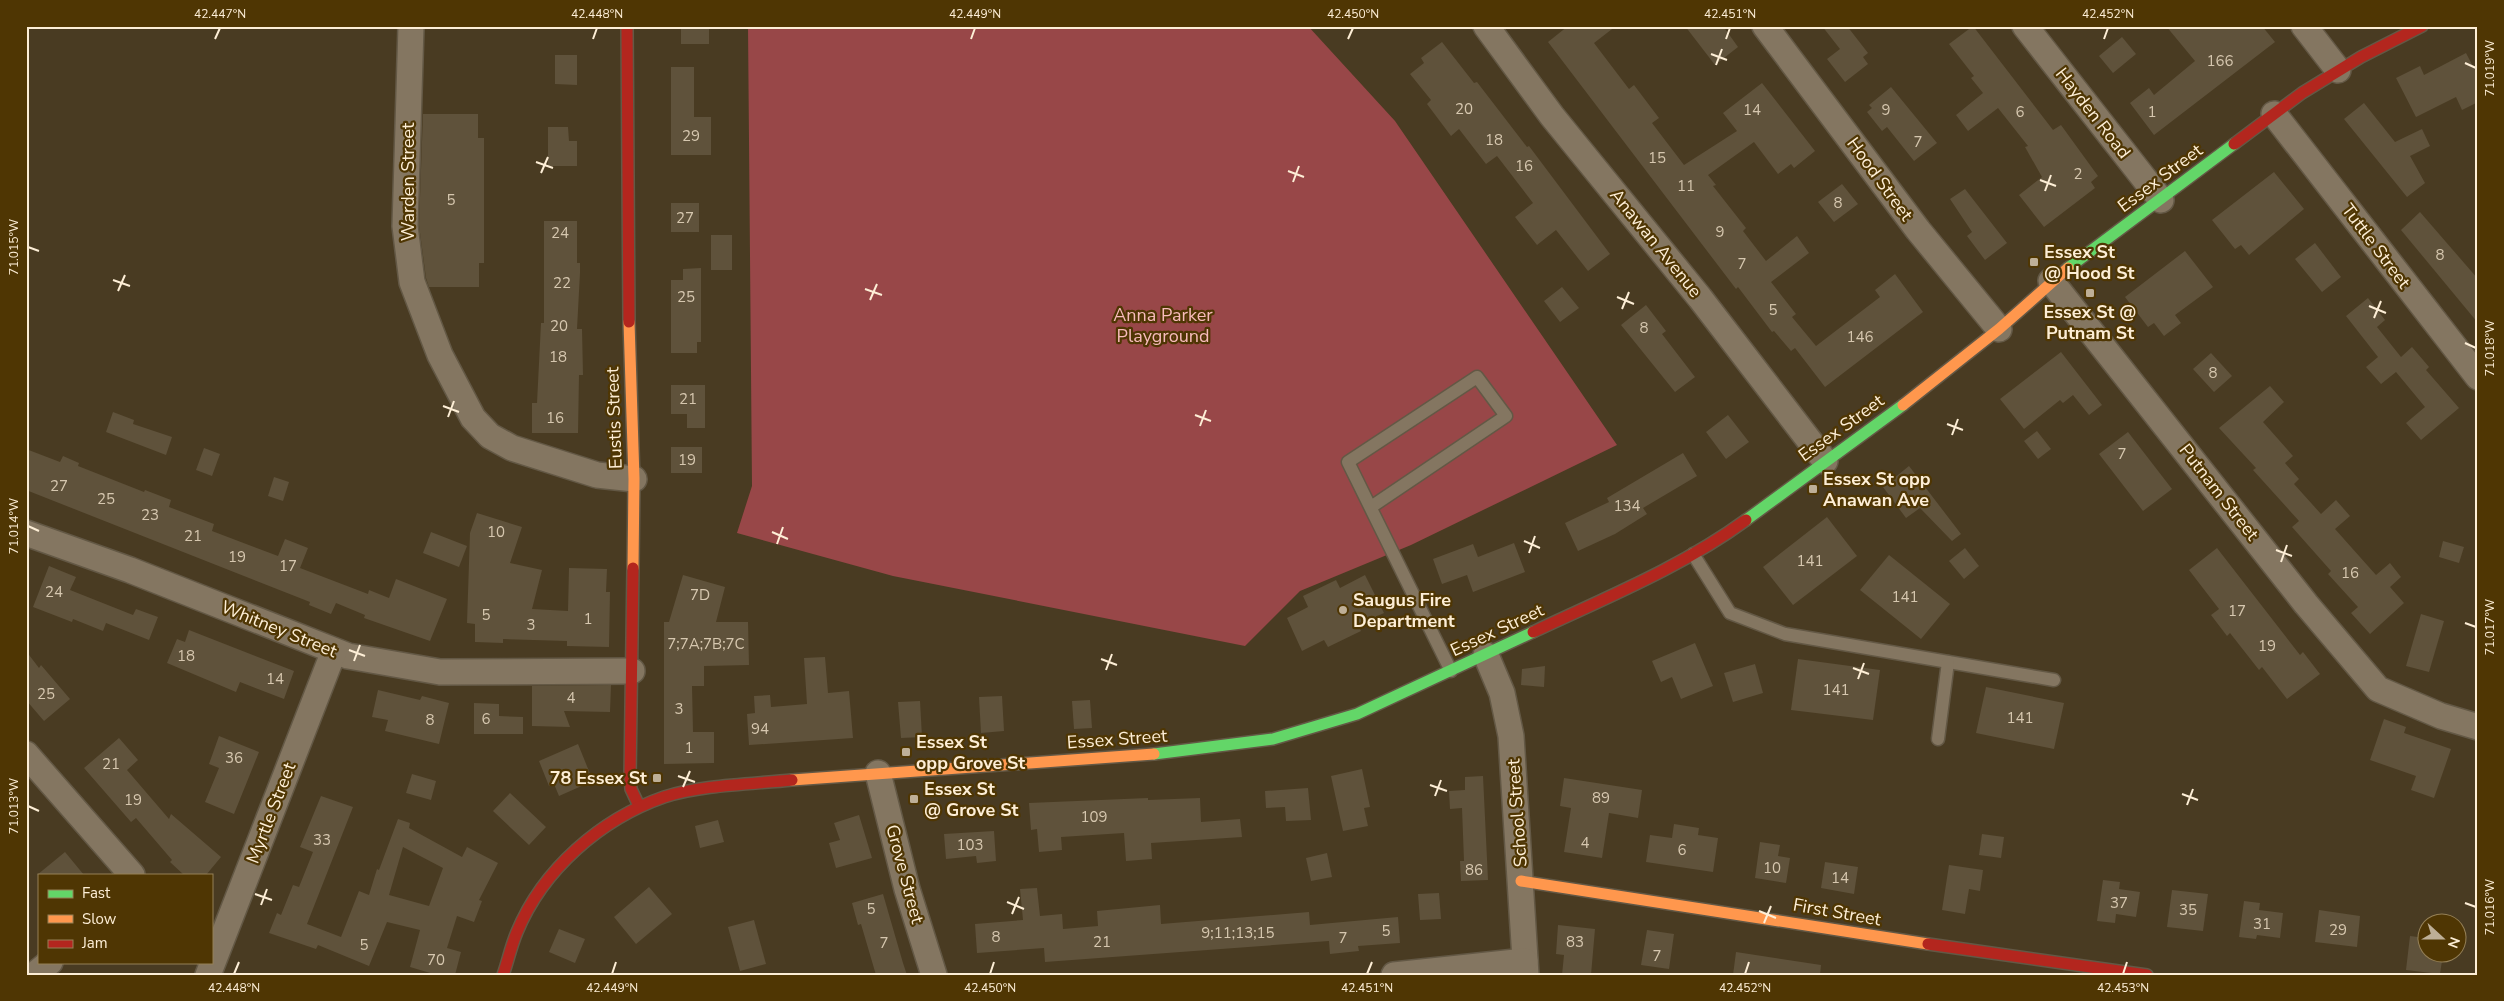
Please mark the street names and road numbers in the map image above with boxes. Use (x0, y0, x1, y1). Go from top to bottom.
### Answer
street label: Hayden Road (2050, 63, 2136, 163)
street label: Warden Street (396, 122, 420, 241)
street label: Hood Street (1842, 132, 1919, 226)
street label: Essex Street (2113, 138, 2208, 218)
street label: Anawan Avenue (1605, 184, 1707, 302)
street label: Tuttle Street (2336, 199, 2416, 294)
street label: Eustis Street (600, 366, 628, 469)
street label: Essex Street (1793, 388, 1889, 467)
street label: Putnam Street (2174, 439, 2265, 546)
street label: Whitney Street (217, 595, 341, 663)
street label: Essex Street (1446, 598, 1548, 662)
street label: Essex Street (1066, 723, 1169, 754)
street label: School Street (1501, 757, 1533, 868)
street label: Myrtle Street (241, 758, 302, 867)
street label: Grove Street (880, 822, 930, 927)
street label: First Street (1791, 892, 1884, 932)

